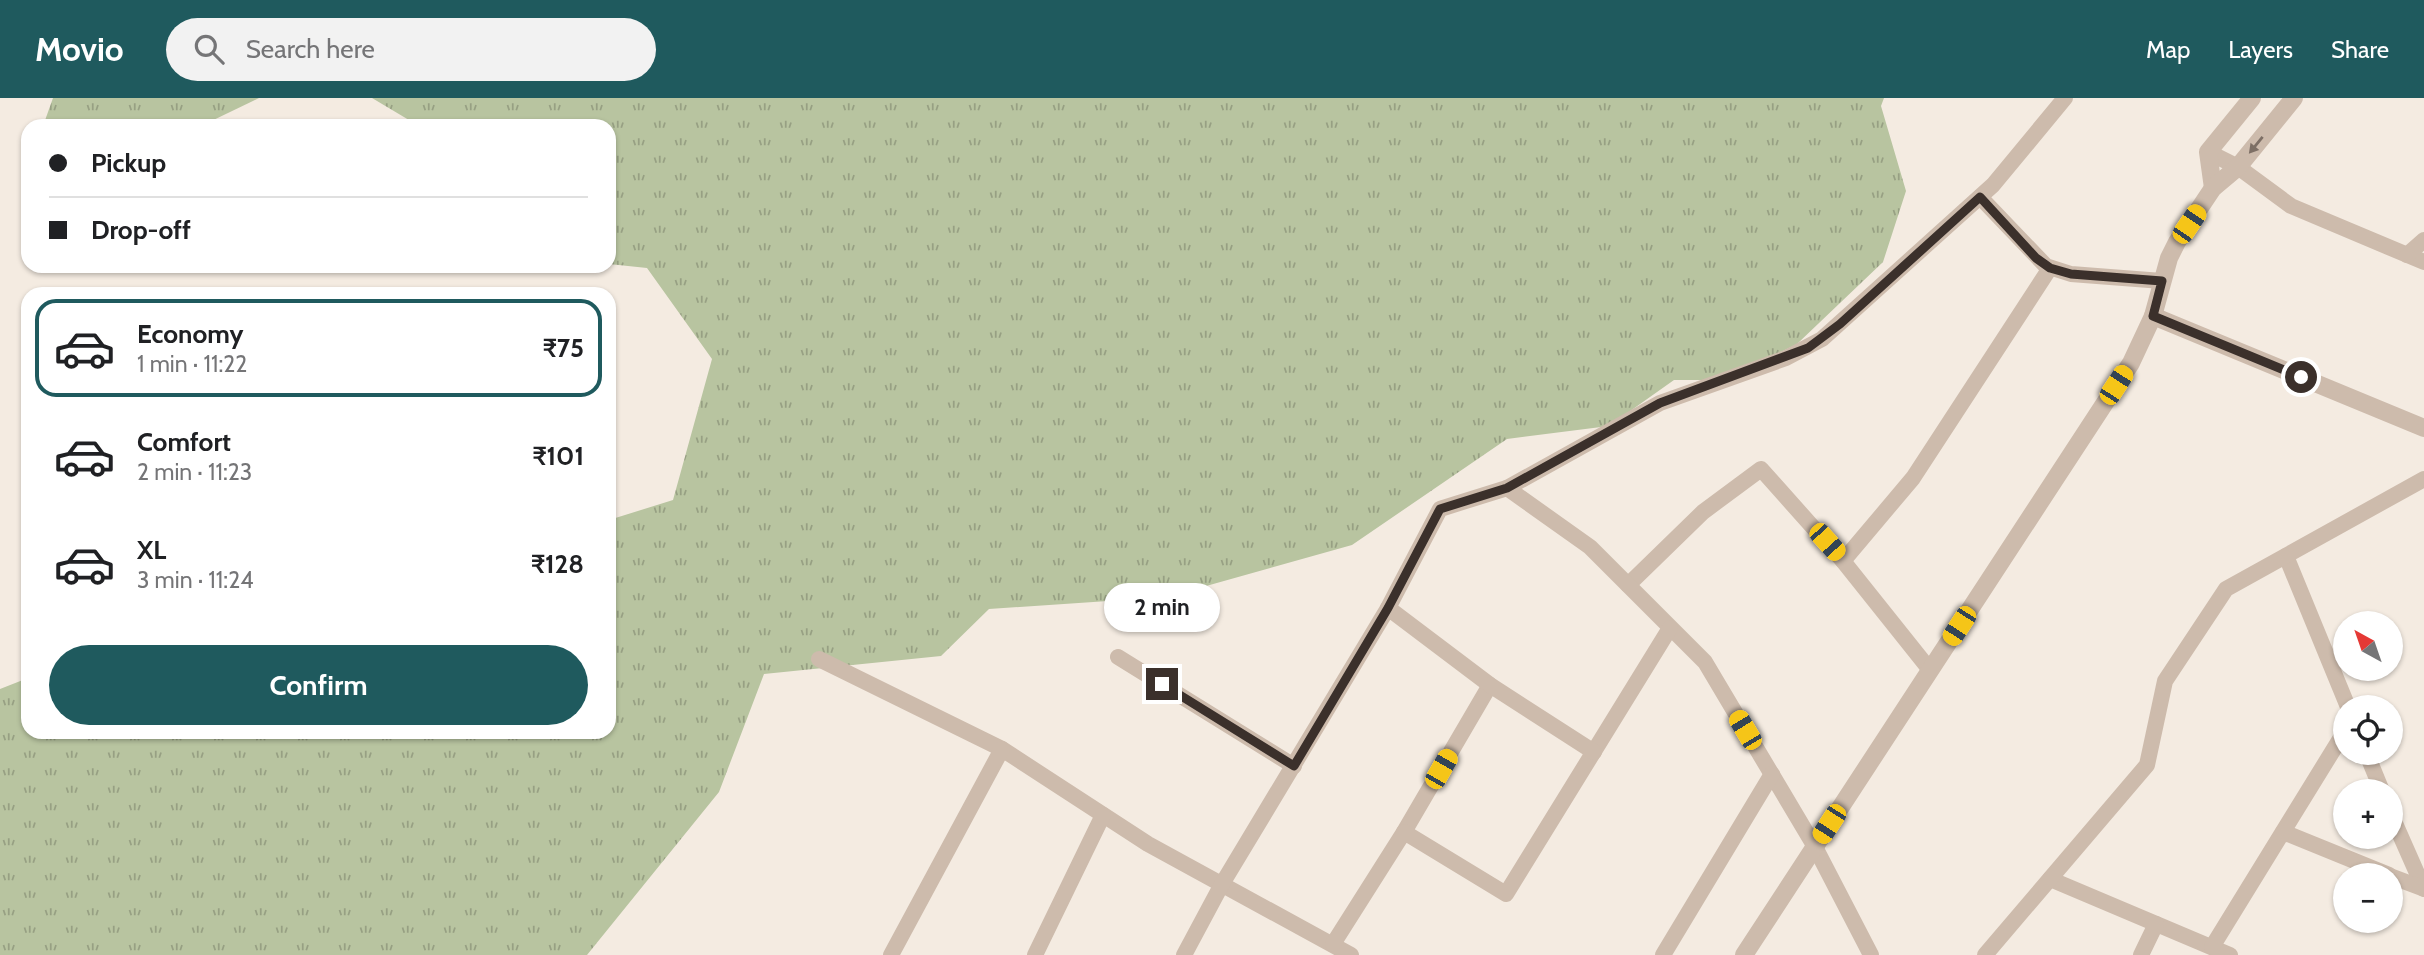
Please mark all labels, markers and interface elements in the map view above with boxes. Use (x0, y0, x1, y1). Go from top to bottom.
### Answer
search box (166, 18, 656, 81)
text: Movio (35, 29, 124, 69)
icon: search (190, 30, 228, 68)
text: Search here (246, 33, 375, 65)
text: Map (2146, 35, 2190, 64)
text: Layers (2228, 35, 2293, 64)
text: Share (2331, 35, 2389, 64)
one-way arrow (2248, 136, 2263, 154)
text: Pickup (91, 147, 166, 179)
car (2169, 201, 2210, 247)
text: Drop-off (91, 214, 191, 246)
icon: car (53, 317, 116, 380)
text: Economy (137, 318, 243, 350)
text: ₹75 (543, 332, 584, 364)
text: 1 min · 11:22 (137, 350, 247, 378)
route start (2285, 361, 2317, 393)
car (2096, 362, 2137, 408)
icon: car (53, 425, 116, 488)
text: Comfort (137, 426, 231, 458)
text: ₹101 (532, 440, 584, 472)
text: 2 min · 11:23 (137, 458, 252, 486)
car (1806, 519, 1849, 565)
icon: car (53, 533, 116, 596)
text: XL (137, 534, 166, 566)
text: ₹128 (531, 548, 584, 580)
text: 3 min · 11:24 (137, 566, 253, 594)
callout: 2 min (1104, 582, 1220, 632)
text: 2 min (1134, 593, 1190, 621)
car (1939, 603, 1980, 649)
north arrow (2333, 611, 2403, 681)
map controls (2333, 611, 2403, 933)
button: Confirm (49, 645, 588, 725)
route end (1146, 668, 1178, 700)
button: locate (2333, 695, 2403, 765)
car (1726, 707, 1765, 753)
car (1422, 746, 1461, 792)
button: + (2333, 779, 2403, 849)
car (1809, 801, 1850, 847)
button: − (2333, 863, 2403, 933)

